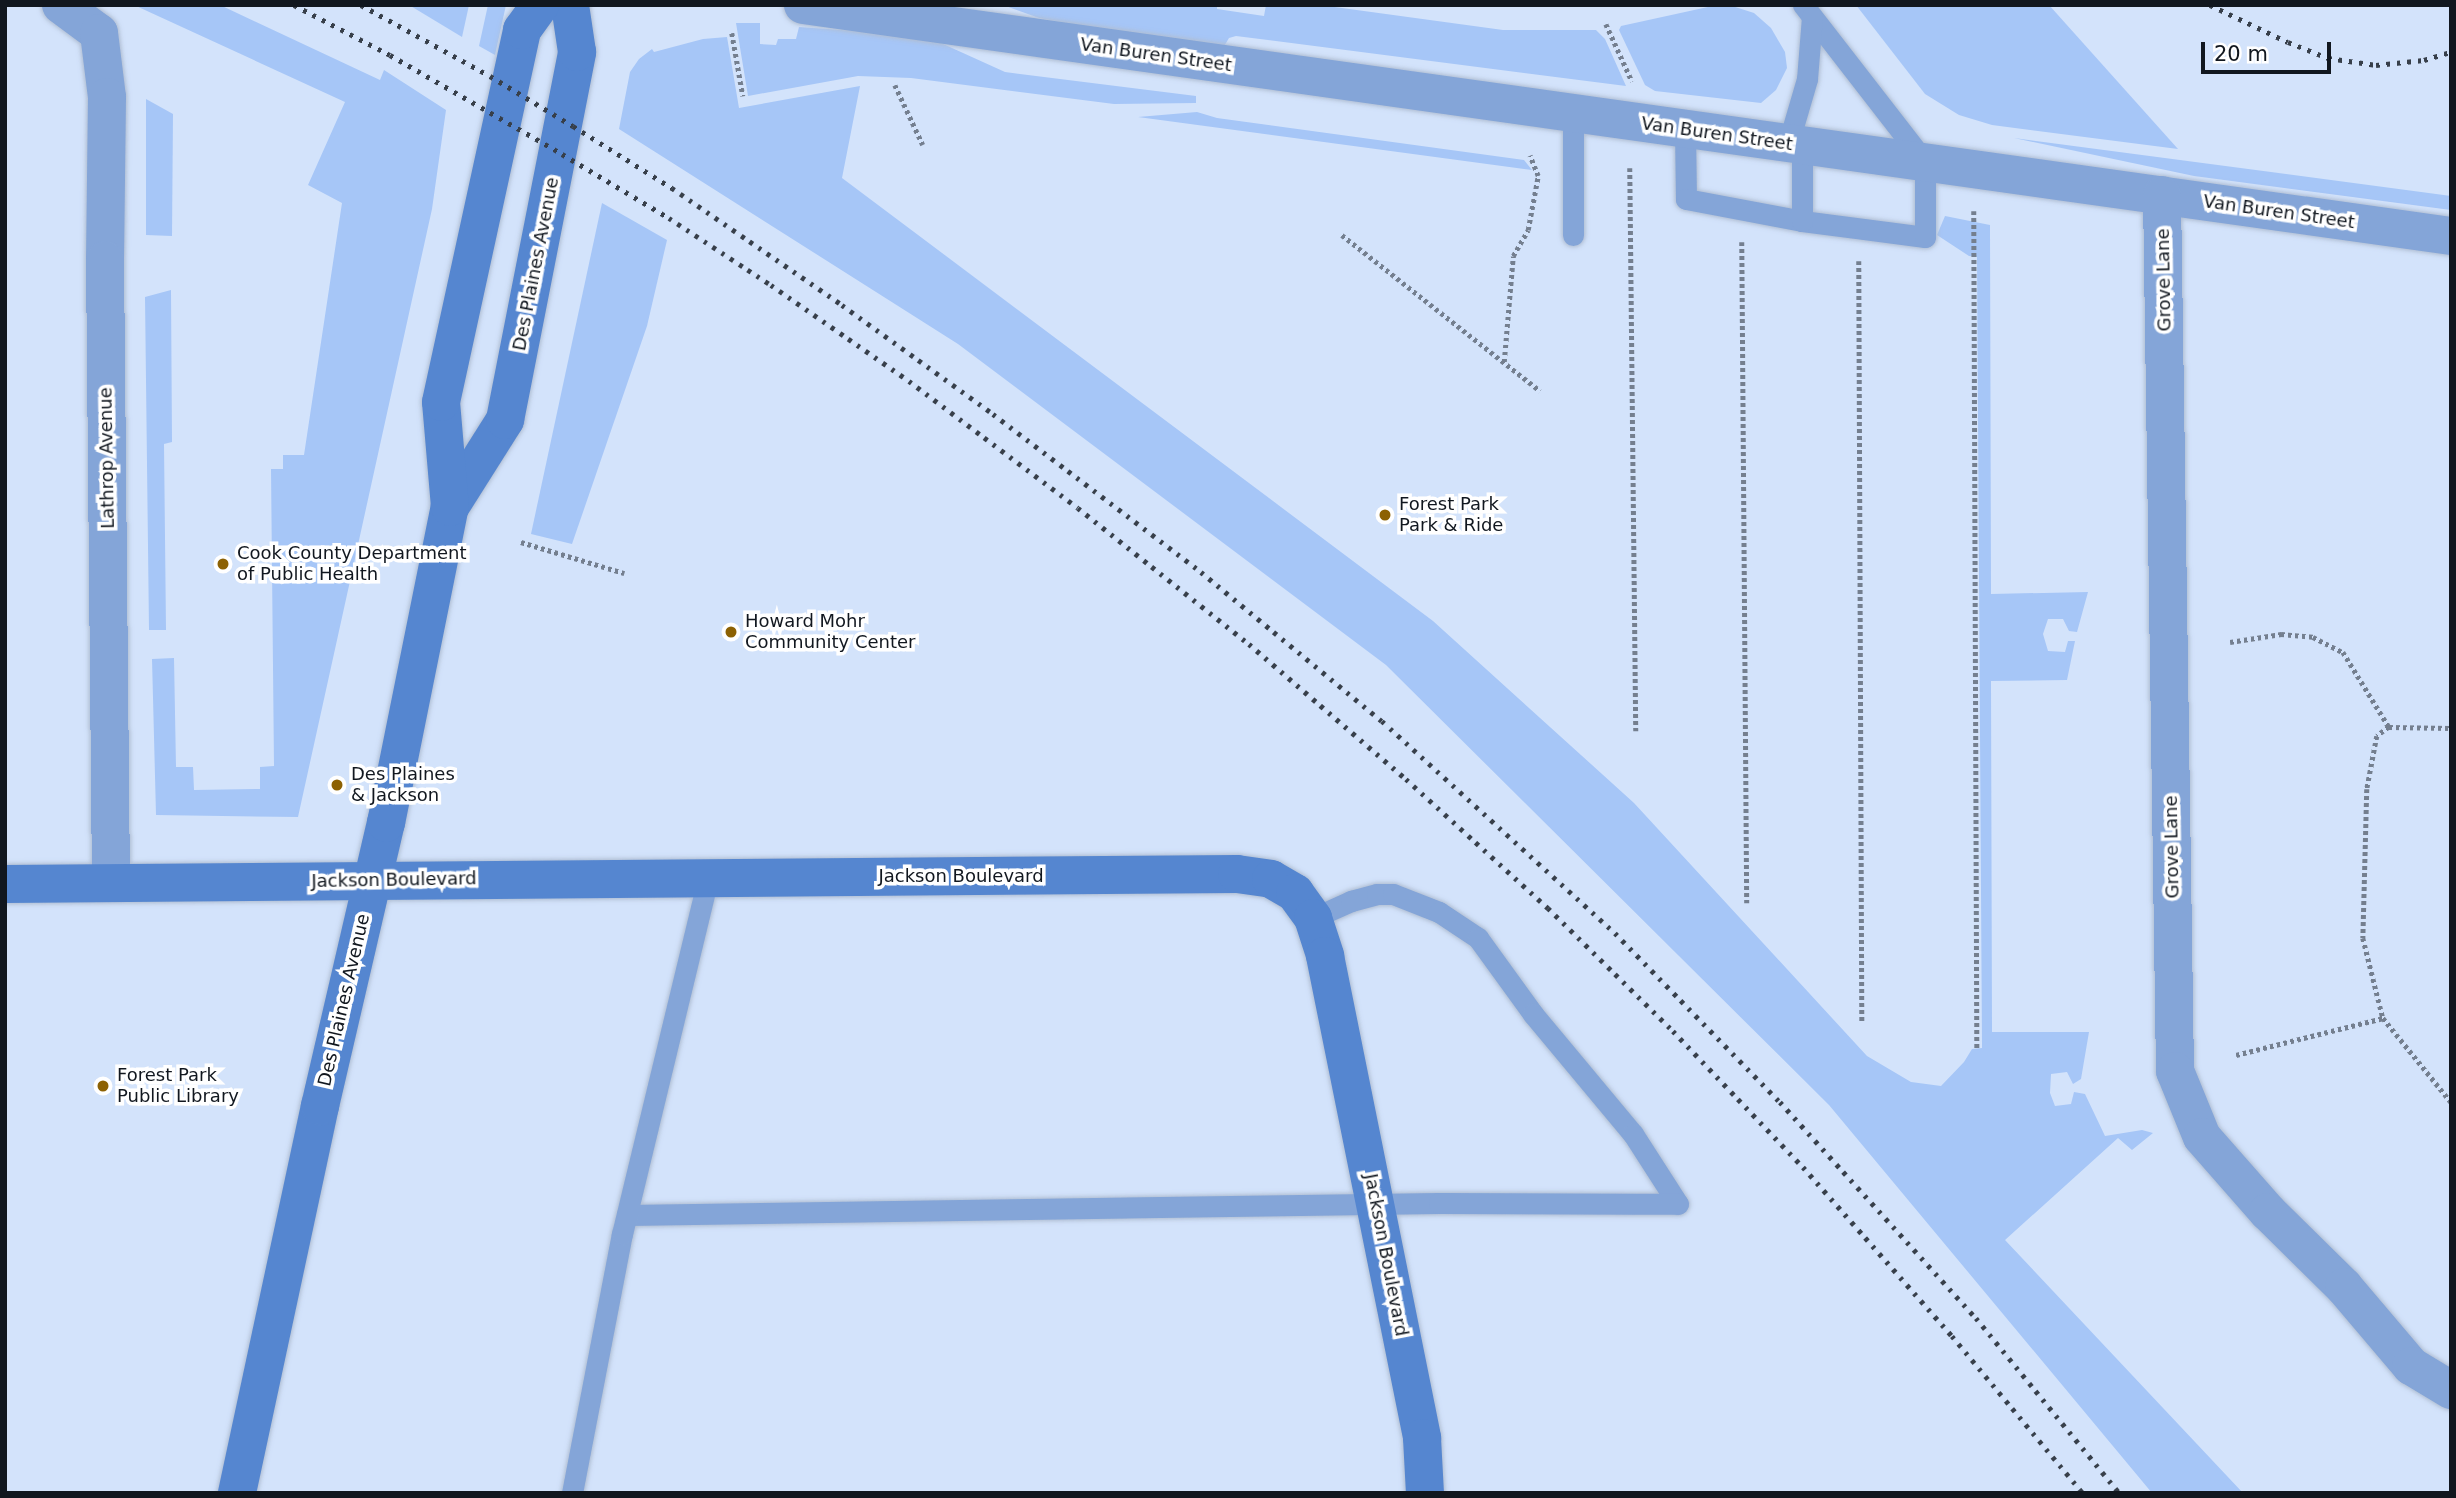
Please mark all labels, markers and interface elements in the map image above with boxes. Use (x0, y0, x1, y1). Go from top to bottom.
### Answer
scale bar (2204, 28, 2334, 72)
street label: Van Buren Street (1079, 34, 1233, 76)
text: 20 m (2214, 42, 2268, 66)
street label: Van Buren Street (1640, 113, 1794, 155)
street label: Des Plaines Avenue (509, 175, 563, 353)
street label: Van Buren Street (2202, 191, 2356, 233)
street label: Grove Lane (2152, 228, 2176, 332)
street label: Lathrop Avenue (95, 387, 119, 529)
place label: Forest Park Park & Ride (1399, 494, 1503, 536)
marker: Forest Park Park & Ride (1377, 507, 1393, 523)
place label: Cook County Department of Public Health (237, 543, 466, 586)
marker: Cook County Department of Public Health (215, 556, 231, 572)
place label: Howard Mohr Community Center (745, 611, 915, 654)
marker: Howard Mohr Community Center (723, 624, 739, 640)
place label: Des Plaines & Jackson (351, 764, 455, 806)
marker: Des Plaines & Jackson (329, 777, 345, 793)
street label: Grove Lane (2160, 795, 2184, 899)
street label: Jackson Boulevard (878, 865, 1044, 887)
street label: Jackson Boulevard (311, 868, 477, 892)
street label: Des Plaines Avenue (314, 912, 374, 1088)
place label: Forest Park Public Library (117, 1065, 239, 1108)
marker: Forest Park Public Library (95, 1078, 111, 1094)
street label: Jackson Boulevard (1360, 1172, 1412, 1338)

